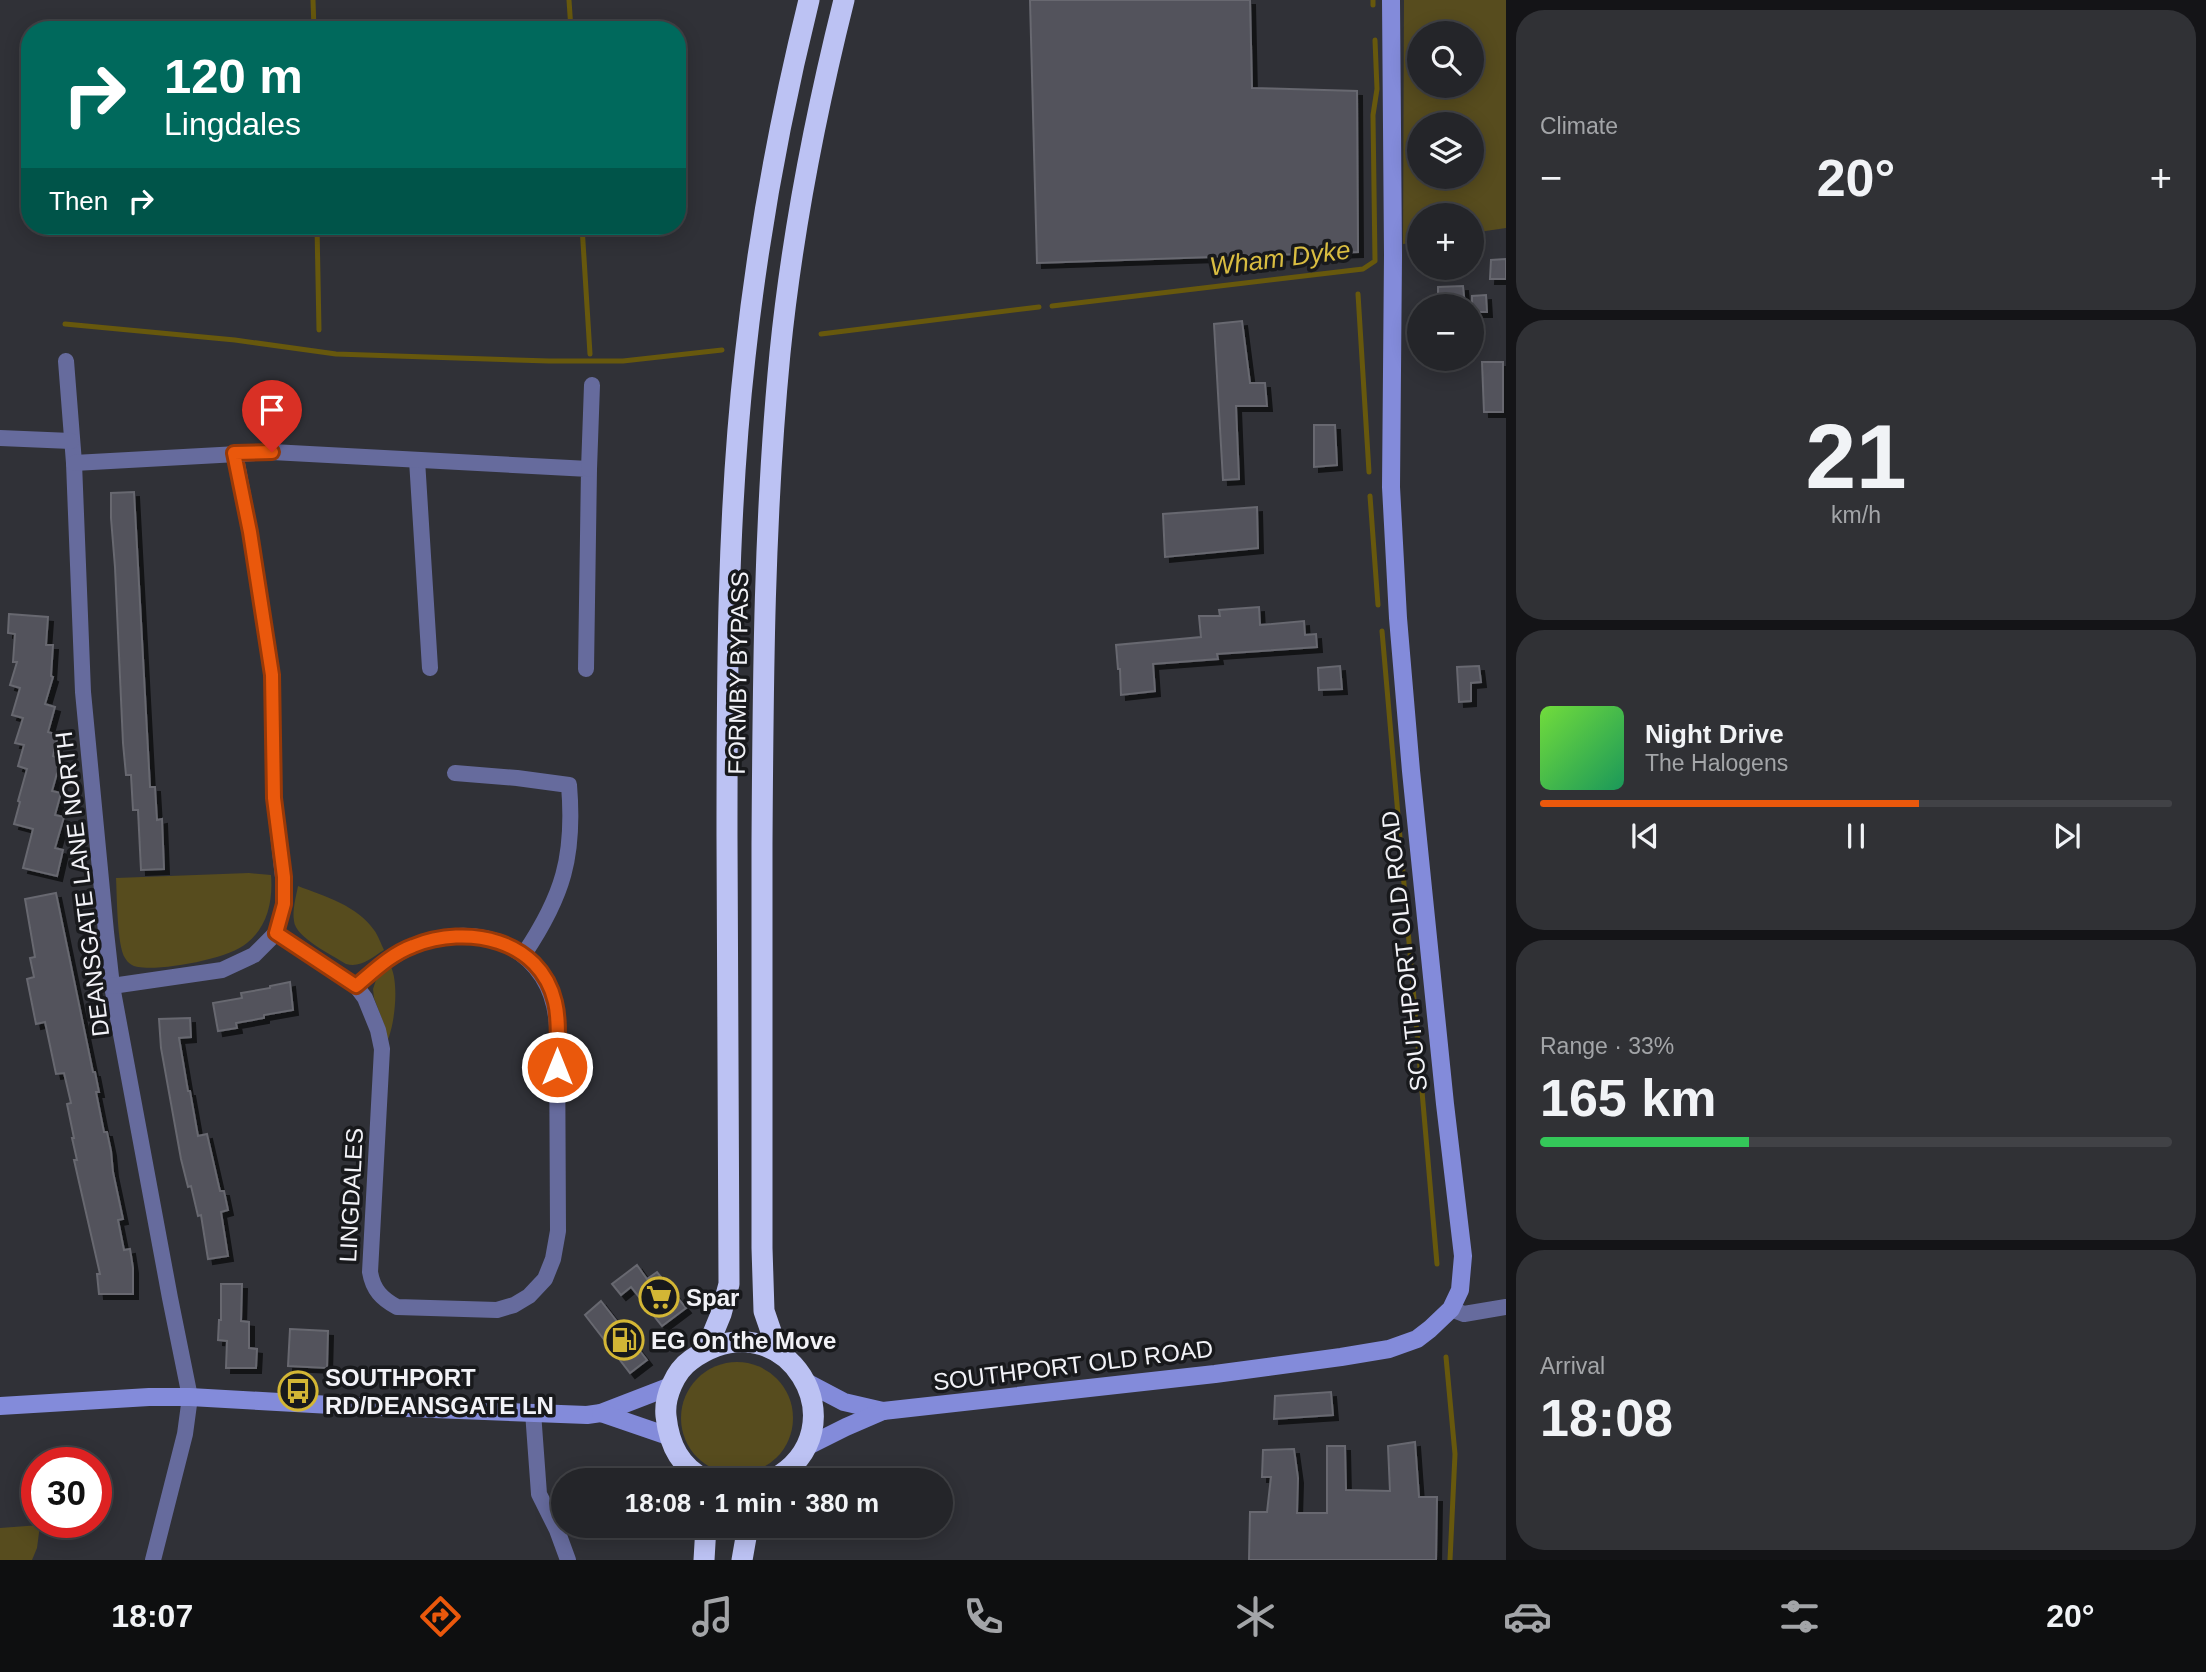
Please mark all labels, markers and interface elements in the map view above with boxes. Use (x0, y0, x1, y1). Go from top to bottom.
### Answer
map controls (1407, 21, 1484, 371)
button: search (1407, 21, 1484, 98)
icon: right (49, 49, 140, 140)
text: 120 m (164, 49, 303, 103)
text: Lingdales (164, 106, 301, 142)
button: layers (1407, 112, 1484, 189)
text: Climate (1540, 113, 1618, 139)
text: 20° (1817, 149, 1895, 207)
text: − (1540, 157, 1562, 199)
text: + (2150, 157, 2172, 199)
icon: right (122, 182, 160, 220)
text: Then (49, 186, 108, 216)
button: + (1407, 203, 1484, 280)
water label: Wham Dyke (1208, 234, 1352, 282)
button: − (1407, 294, 1484, 371)
pin (242, 380, 302, 452)
icon: arrive (253, 391, 291, 429)
text: 21 (1805, 406, 1907, 507)
text: km/h (1831, 502, 1881, 528)
street label: FORMBY BYPASS (723, 571, 753, 775)
text: Night Drive (1645, 719, 1784, 749)
street label: DEANSGATE LANE NORTH (50, 730, 114, 1038)
text: The Halogens (1645, 750, 1788, 776)
street label: SOUTHPORT OLD ROAD (1376, 809, 1432, 1093)
icon: previous (1626, 817, 1664, 855)
icon: pause (1837, 817, 1875, 855)
icon: next (2048, 817, 2086, 855)
position arrow (520, 1030, 594, 1104)
text: Range · 33% (1540, 1033, 1674, 1059)
text: 165 km (1540, 1069, 1716, 1127)
street label: LINGDALES (334, 1127, 368, 1263)
supermarket icon: Spar (638, 1276, 680, 1318)
place label: Spar (686, 1284, 739, 1311)
fuel station icon: EG On the Move (603, 1319, 645, 1361)
place label: EG On the Move (651, 1327, 836, 1354)
street label: SOUTHPORT OLD ROAD (931, 1334, 1215, 1396)
text: Arrival (1540, 1353, 1605, 1379)
place label: SOUTHPORT RD/DEANSGATE LN (325, 1364, 554, 1419)
bus stop icon: SOUTHPORT RD/DEANSGATE LN (277, 1370, 319, 1412)
text: 18:08 (1540, 1389, 1673, 1447)
speed limit sign: 30 (21, 1447, 112, 1538)
text: 18:08 · 1 min · 380 m (625, 1488, 879, 1518)
icon: directions (416, 1592, 465, 1641)
icon: music (688, 1592, 737, 1641)
icon: phone (959, 1592, 1008, 1641)
icon: climate (1231, 1592, 1280, 1641)
icon: car (1503, 1592, 1552, 1641)
icon: filters (1775, 1592, 1824, 1641)
text: 18:07 (111, 1598, 193, 1634)
text: 20° (2046, 1598, 2095, 1634)

